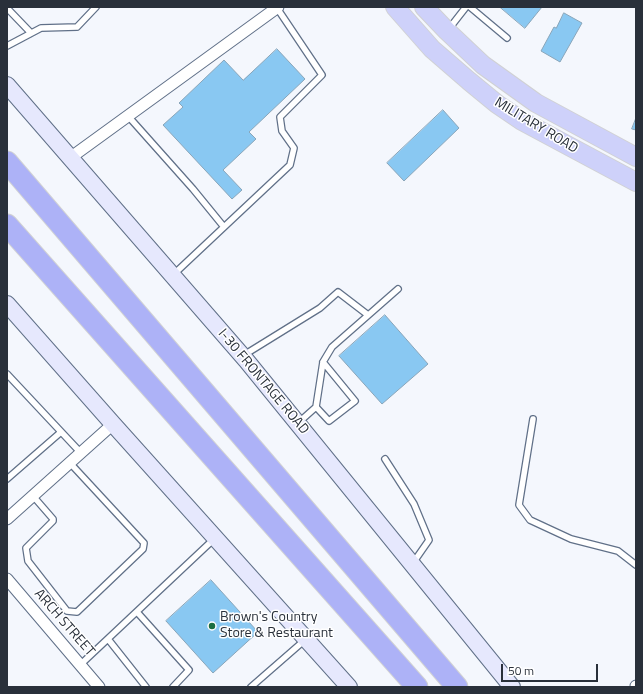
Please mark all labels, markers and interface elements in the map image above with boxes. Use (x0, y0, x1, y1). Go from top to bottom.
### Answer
street label: MILITARY ROAD (491, 94, 581, 158)
street label: I-30 FRONTAGE ROAD (214, 326, 312, 438)
street label: ARCH STREET (30, 586, 98, 660)
place label: Brown's Country Store & Restaurant (220, 610, 333, 642)
marker: Brown's Country Store & Restaurant (207, 621, 217, 631)
scale bar (503, 656, 600, 682)
text: 50 m (508, 661, 534, 680)

